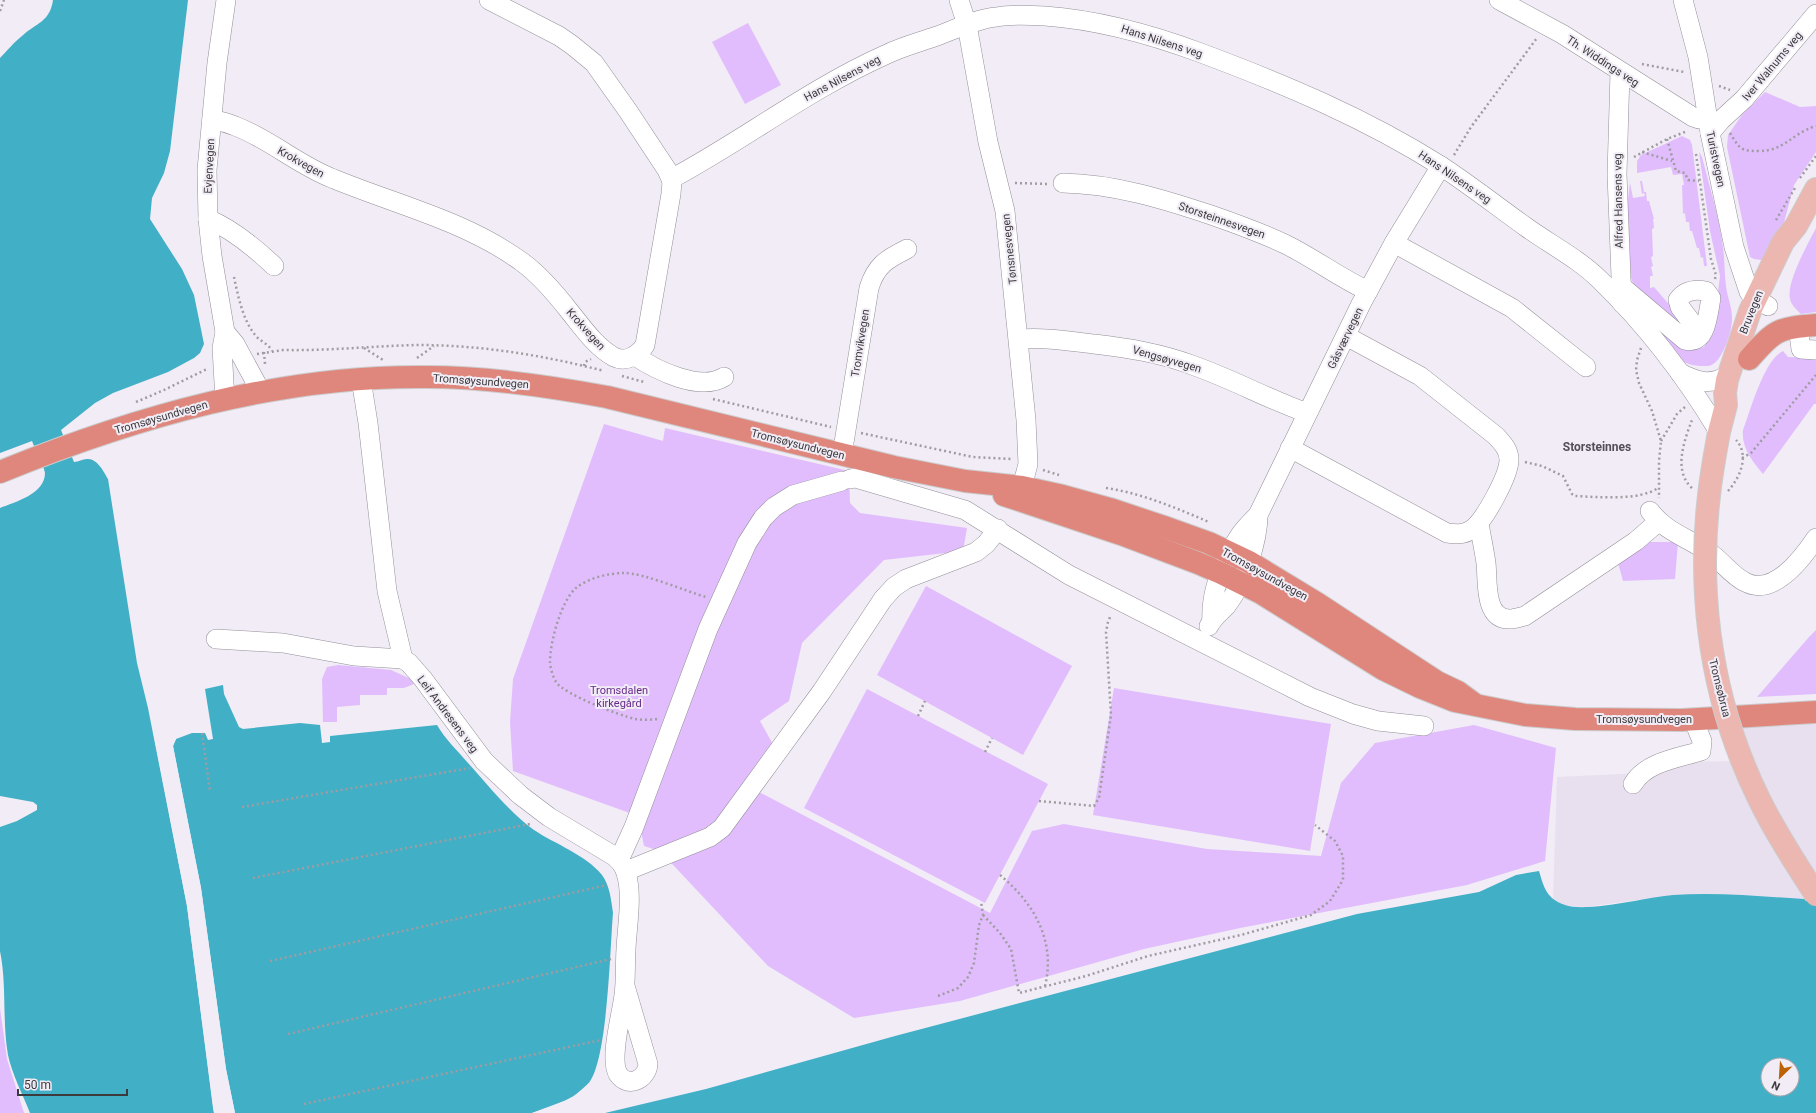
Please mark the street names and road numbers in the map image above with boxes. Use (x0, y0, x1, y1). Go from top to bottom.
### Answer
street label: Hans Nilsens veg (1120, 22, 1204, 61)
street label: Iver Walnums veg (1740, 29, 1805, 104)
street label: Th. Widdings veg (1564, 33, 1641, 90)
street label: Hans Nilsens veg (802, 53, 883, 104)
street label: Turistvegen (1703, 130, 1728, 188)
street label: Evjenvegen (202, 138, 217, 194)
street label: Krokvegen (275, 144, 326, 181)
street label: Hans Nilsens veg (1416, 148, 1493, 207)
street label: Alfred Hansens veg (1611, 153, 1626, 249)
street label: Storsteinnesvegen (1177, 200, 1267, 241)
street label: Tønsnesvegen (999, 213, 1020, 285)
street label: Bruvegen (1737, 289, 1766, 336)
street label: Gåsværvegen (1325, 305, 1366, 371)
street label: Krokvegen (564, 306, 608, 353)
street label: Tromvikvegen (849, 308, 872, 378)
street label: Vengsøyvegen (1131, 343, 1203, 376)
street label: Tromsøysundvegen (433, 372, 529, 391)
street label: Tromsøysundvegen (113, 398, 209, 437)
street label: Tromsøysundvegen (750, 427, 846, 462)
street label: Tromsøysundvegen (1220, 545, 1310, 603)
street label: Tromsøbrua (1706, 658, 1733, 719)
street label: Leif Andresens veg (414, 673, 481, 755)
street label: Tromsøysundvegen (1596, 713, 1692, 726)

